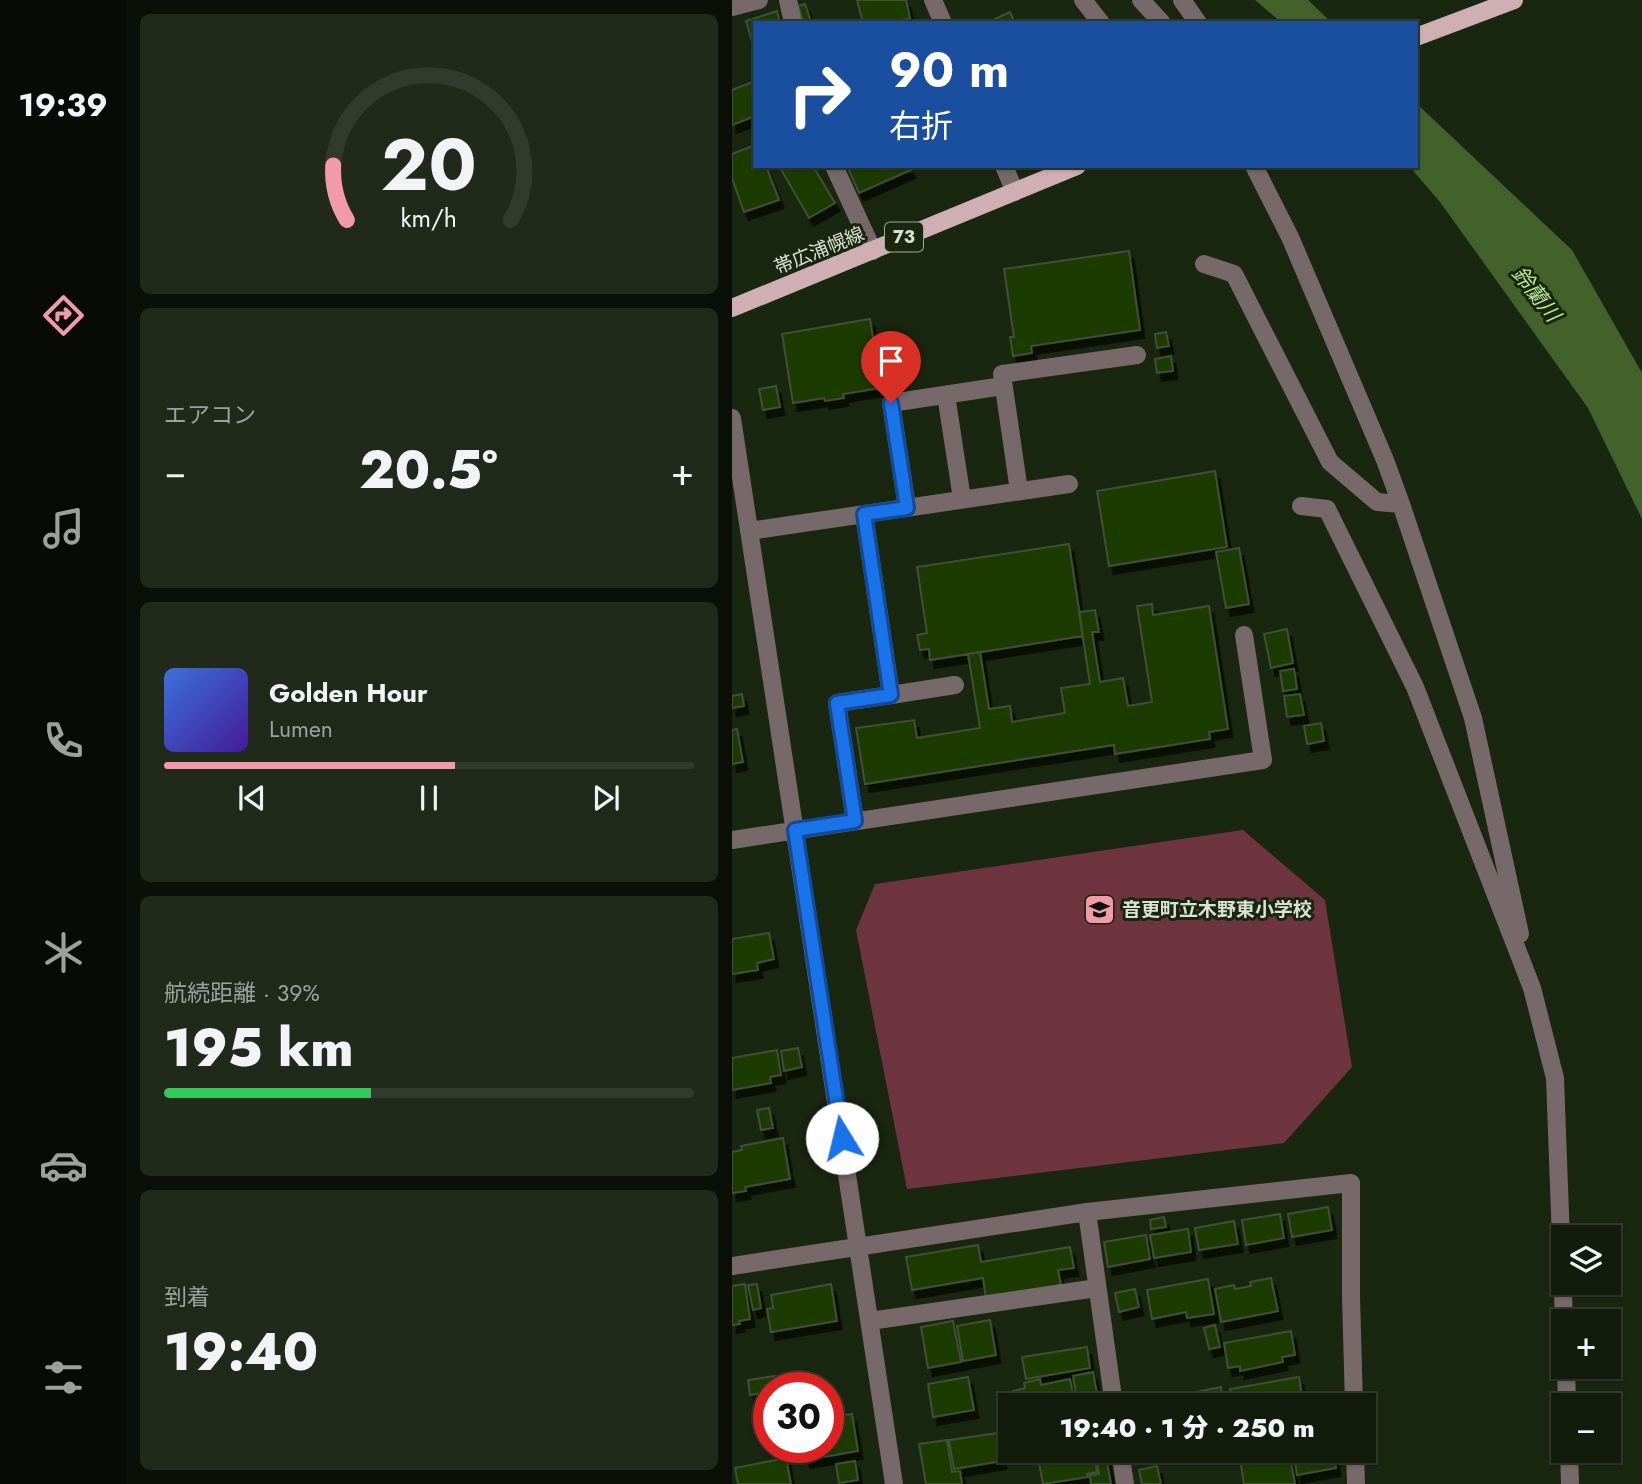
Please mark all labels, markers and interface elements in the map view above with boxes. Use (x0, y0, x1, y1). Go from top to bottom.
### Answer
text: 90 m (889, 35, 1009, 105)
icon: right (774, 49, 865, 140)
text: 19:39 (18, 82, 108, 128)
text: 右折 (889, 103, 953, 149)
text: 20 (381, 112, 477, 217)
text: km/h (401, 200, 457, 236)
street label: 帯広浦幌線 (770, 220, 868, 281)
road number: 73 (885, 222, 923, 251)
water label: 鈴蘭川 (1505, 260, 1568, 330)
icon: directions (39, 291, 88, 340)
pin (861, 331, 921, 403)
icon: arrive (872, 342, 910, 380)
text: エアコン (164, 398, 256, 432)
text: 20.5° (359, 432, 498, 508)
text: − (164, 444, 186, 499)
text: + (671, 444, 694, 499)
icon: music (39, 504, 88, 553)
text: Golden Hour (269, 674, 428, 712)
text: Lumen (269, 712, 333, 746)
icon: phone (39, 716, 88, 765)
icon: previous (233, 779, 271, 817)
icon: pause (410, 779, 448, 817)
icon: next (587, 779, 625, 817)
school or university icon: 音更町立木野東小学校 (1082, 892, 1116, 926)
place label: 音更町立木野東小学校 (1122, 896, 1312, 923)
icon: climate (39, 928, 88, 977)
text: 航続距離 · 39% (164, 976, 320, 1010)
text: 195 km (164, 1010, 353, 1086)
position arrow (805, 1101, 879, 1175)
icon: car (39, 1141, 88, 1190)
map controls (1551, 1225, 1621, 1463)
button: layers (1551, 1225, 1621, 1295)
text: 到着 (164, 1280, 210, 1314)
button: + (1551, 1309, 1621, 1379)
text: 19:40 (164, 1314, 318, 1390)
icon: filters (39, 1353, 88, 1402)
speed limit sign: 30 (753, 1372, 844, 1463)
button: − (1551, 1393, 1621, 1463)
text: 19:40 · 1 分 · 250 m (1059, 1409, 1315, 1447)

